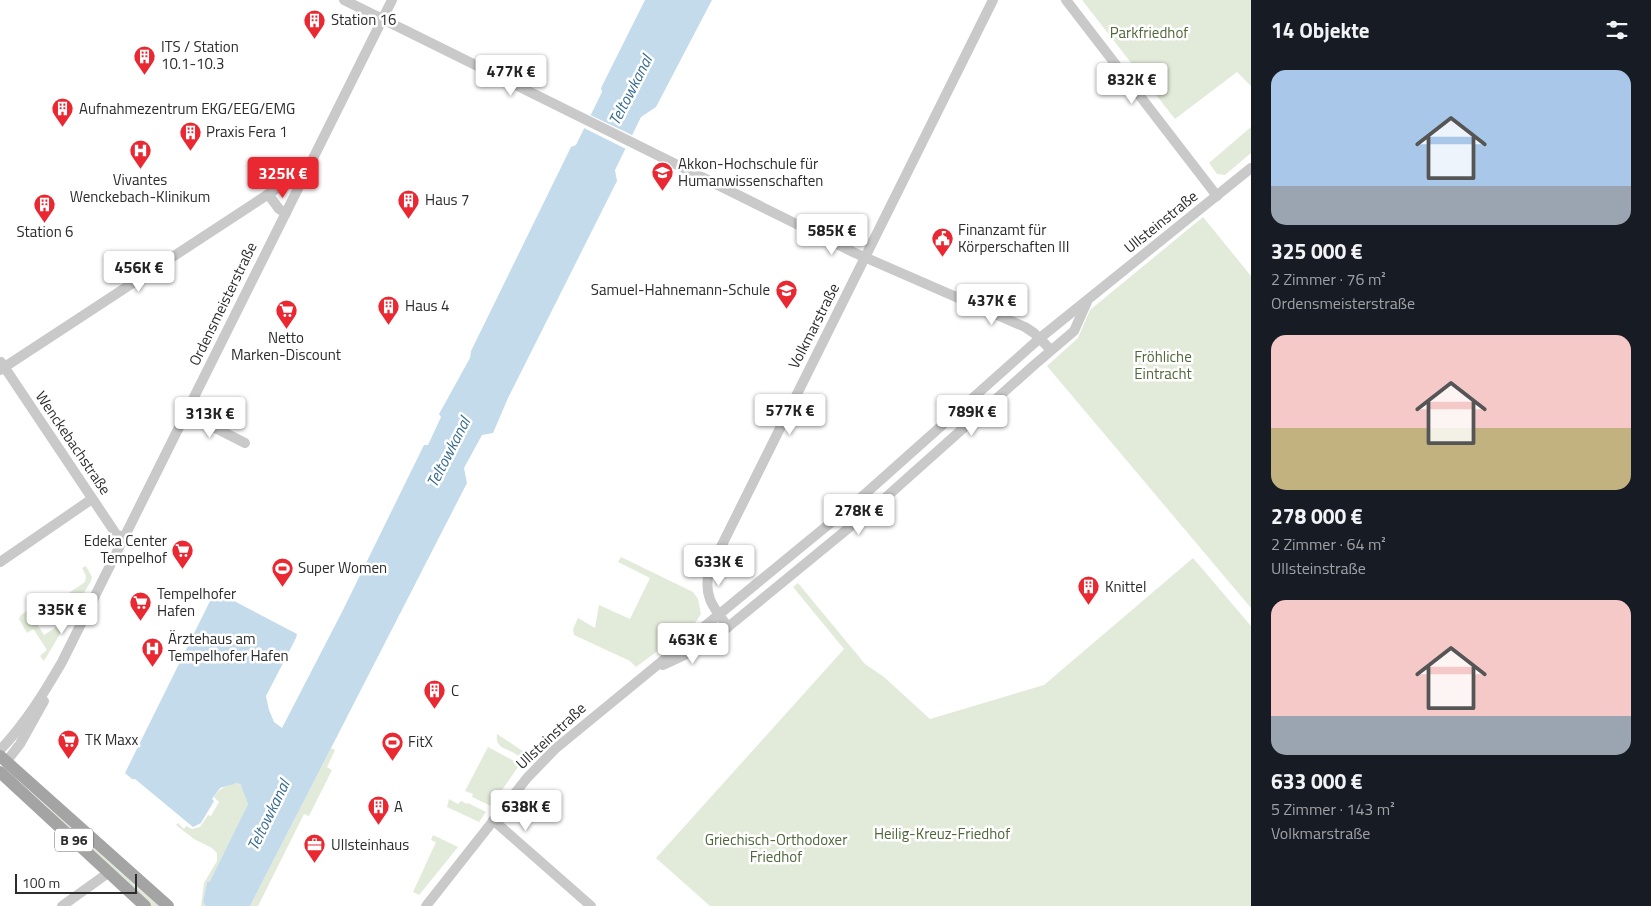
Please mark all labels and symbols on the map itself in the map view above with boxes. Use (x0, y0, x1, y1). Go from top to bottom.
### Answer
building icon: Station 16 (303, 8, 327, 39)
place label: Station 16 (331, 8, 396, 31)
park label: Parkfriedhof (1110, 21, 1188, 44)
place label: ITS / Station 10.1-10.3 (161, 35, 239, 75)
building icon: ITS / Station 10.1-10.3 (133, 44, 157, 75)
water label: Teltowkanal (602, 49, 659, 129)
pin: 477K € (470, 54, 552, 97)
pin: 832K € (1091, 62, 1173, 105)
building icon: Aufnahmezentrum EKG/EEG/EMG (51, 97, 75, 128)
place label: Aufnahmezentrum EKG/EEG/EMG (79, 97, 295, 120)
building icon: Praxis Fera 1 (178, 120, 202, 151)
place label: Praxis Fera 1 (206, 120, 288, 143)
hospital icon: Vivantes Wenckebach-Klinikum (128, 139, 152, 170)
place label: Akkon-Hochschule für Humanwissenschaften (678, 152, 823, 192)
pin: 325K € (242, 156, 324, 199)
school or university icon: Akkon-Hochschule für Humanwissenschaften (650, 161, 674, 192)
place label: Vivantes Wenckebach-Klinikum (70, 168, 210, 208)
street label: Ullsteinstraße (1119, 185, 1202, 259)
building icon: Haus 7 (397, 188, 421, 219)
place label: Haus 7 (425, 188, 469, 211)
building icon: Station 6 (33, 192, 57, 223)
pin: 585K € (791, 214, 873, 256)
place label: Finanzamt für Körperschaften III (958, 218, 1069, 258)
place label: Station 6 (16, 220, 74, 243)
public building icon: Finanzamt für Körperschaften III (930, 227, 954, 258)
street label: Ordensmeisterstraße (183, 238, 262, 369)
pin: 456K € (98, 250, 180, 293)
place label: Samuel-Hahnemann-Schule (591, 278, 770, 301)
school or university icon: Samuel-Hahnemann-Schule (774, 278, 798, 309)
street label: Volkmarstraße (782, 279, 845, 373)
pin: 437K € (951, 284, 1033, 326)
building icon: Haus 4 (377, 294, 401, 325)
place label: Haus 4 (405, 294, 449, 317)
supermarket icon: Netto Marken-Discount (274, 298, 298, 329)
place label: Netto Marken-Discount (231, 326, 342, 366)
park label: Fröhliche Eintracht (1134, 345, 1192, 385)
street label: Wenckebachstraße (30, 386, 117, 499)
pin: 577K € (749, 394, 831, 436)
pin: 789K € (931, 394, 1013, 437)
pin: 313K € (169, 396, 251, 439)
water label: Teltowkanal (420, 411, 477, 491)
pin: 278K € (818, 494, 900, 536)
place label: Edeka Center Tempelhof (84, 529, 167, 569)
supermarket icon: Edeka Center Tempelhof (171, 538, 195, 569)
pin: 633K € (678, 544, 760, 587)
sports icon: Super Women (270, 556, 294, 587)
place label: Super Women (298, 556, 387, 579)
building icon: Knittel (1077, 575, 1101, 606)
place label: Knittel (1105, 575, 1146, 598)
place label: Tempelhofer Hafen (157, 582, 236, 622)
supermarket icon: Tempelhofer Hafen (129, 591, 153, 622)
pin: 335K € (21, 592, 103, 635)
pin: 463K € (652, 622, 734, 665)
place label: Ärztehaus am Tempelhofer Hafen (168, 627, 289, 667)
hospital icon: Ärztehaus am Tempelhofer Hafen (140, 636, 164, 667)
building icon: C (423, 679, 447, 710)
place label: C (451, 679, 459, 702)
street label: Ullsteinstraße (510, 697, 591, 774)
supermarket icon: TK Maxx (57, 728, 81, 759)
place label: TK Maxx (85, 728, 139, 751)
sports icon: FitX (380, 730, 404, 761)
place label: FitX (408, 730, 433, 753)
water label: Teltowkanal (241, 774, 296, 854)
pin: 638K € (485, 790, 567, 832)
building icon: A (366, 795, 390, 826)
place label: A (394, 795, 403, 818)
park label: Heilig-Kreuz-Friedhof (874, 822, 1010, 845)
road number: B 96 (55, 828, 93, 852)
park label: Griechisch-Orthodoxer Friedhof (705, 828, 847, 868)
office icon: Ullsteinhaus (303, 833, 327, 864)
place label: Ullsteinhaus (331, 833, 409, 856)
scale bar (15, 871, 138, 894)

